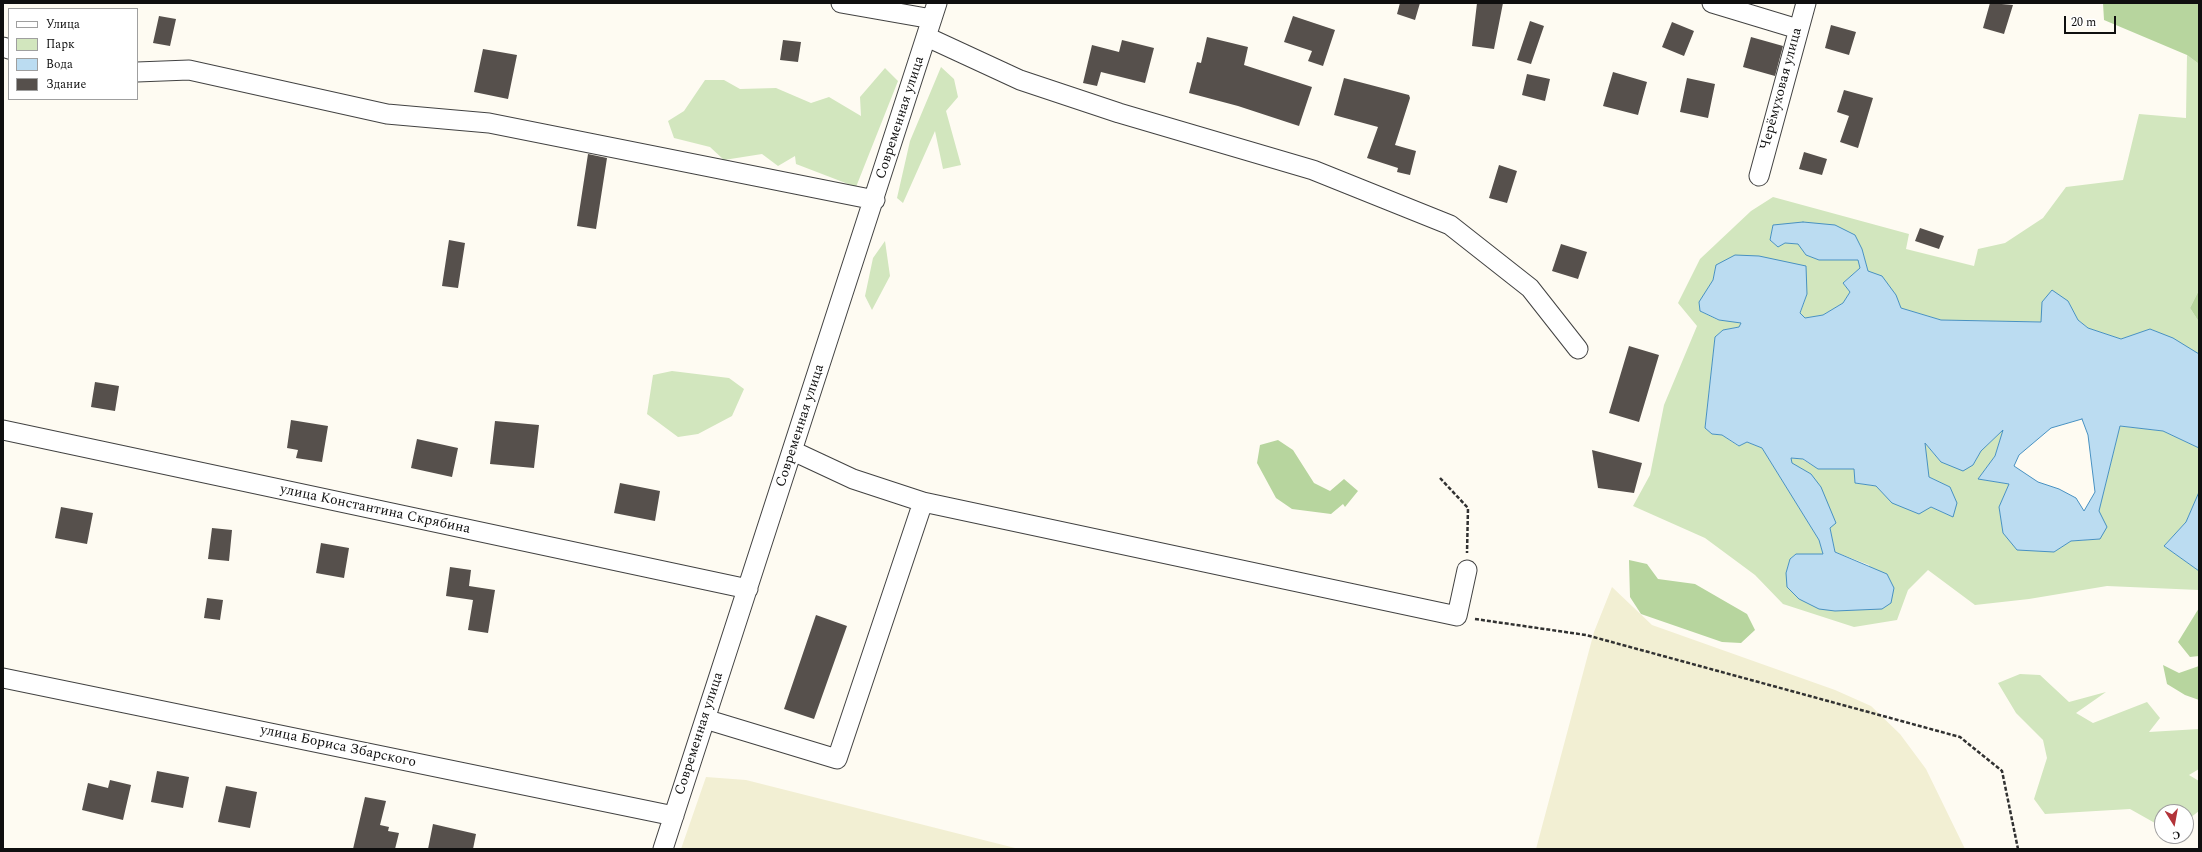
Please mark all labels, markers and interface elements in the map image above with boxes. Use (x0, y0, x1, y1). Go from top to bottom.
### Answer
legend (8, 8, 138, 100)
scale bar (2066, 8, 2118, 34)
text: 20 m (2071, 13, 2096, 32)
text: Улица (46, 15, 80, 34)
street label: Черёмуховая улица (1758, 26, 1806, 152)
text: Парк (46, 35, 75, 54)
street label: Современная улица (873, 54, 929, 182)
text: Вода (46, 55, 73, 74)
text: Здание (46, 75, 86, 94)
street label: Современная улица (773, 362, 829, 490)
street label: улица Константина Скрябина (278, 482, 472, 538)
street label: Современная улица (672, 670, 728, 798)
street label: улица Бориса Збарского (259, 722, 417, 772)
north arrow (2154, 804, 2194, 844)
text: С (2171, 826, 2182, 844)

